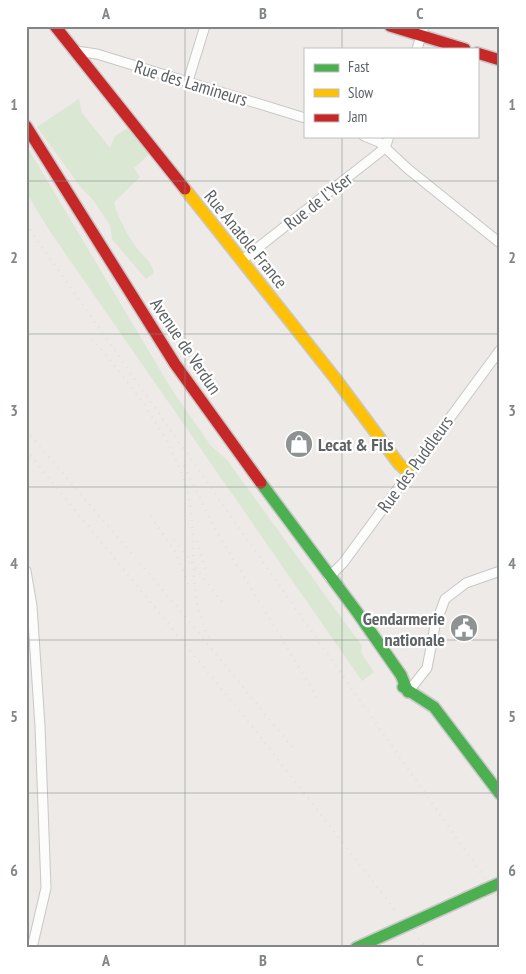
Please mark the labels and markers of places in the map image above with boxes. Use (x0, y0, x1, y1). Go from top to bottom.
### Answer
shop icon: Lecat & Fils (284, 429, 314, 459)
place label: Lecat & Fils (318, 433, 394, 456)
place label: Gendarmerie nationale (363, 607, 445, 651)
public building icon: Gendarmerie nationale (449, 613, 479, 643)

